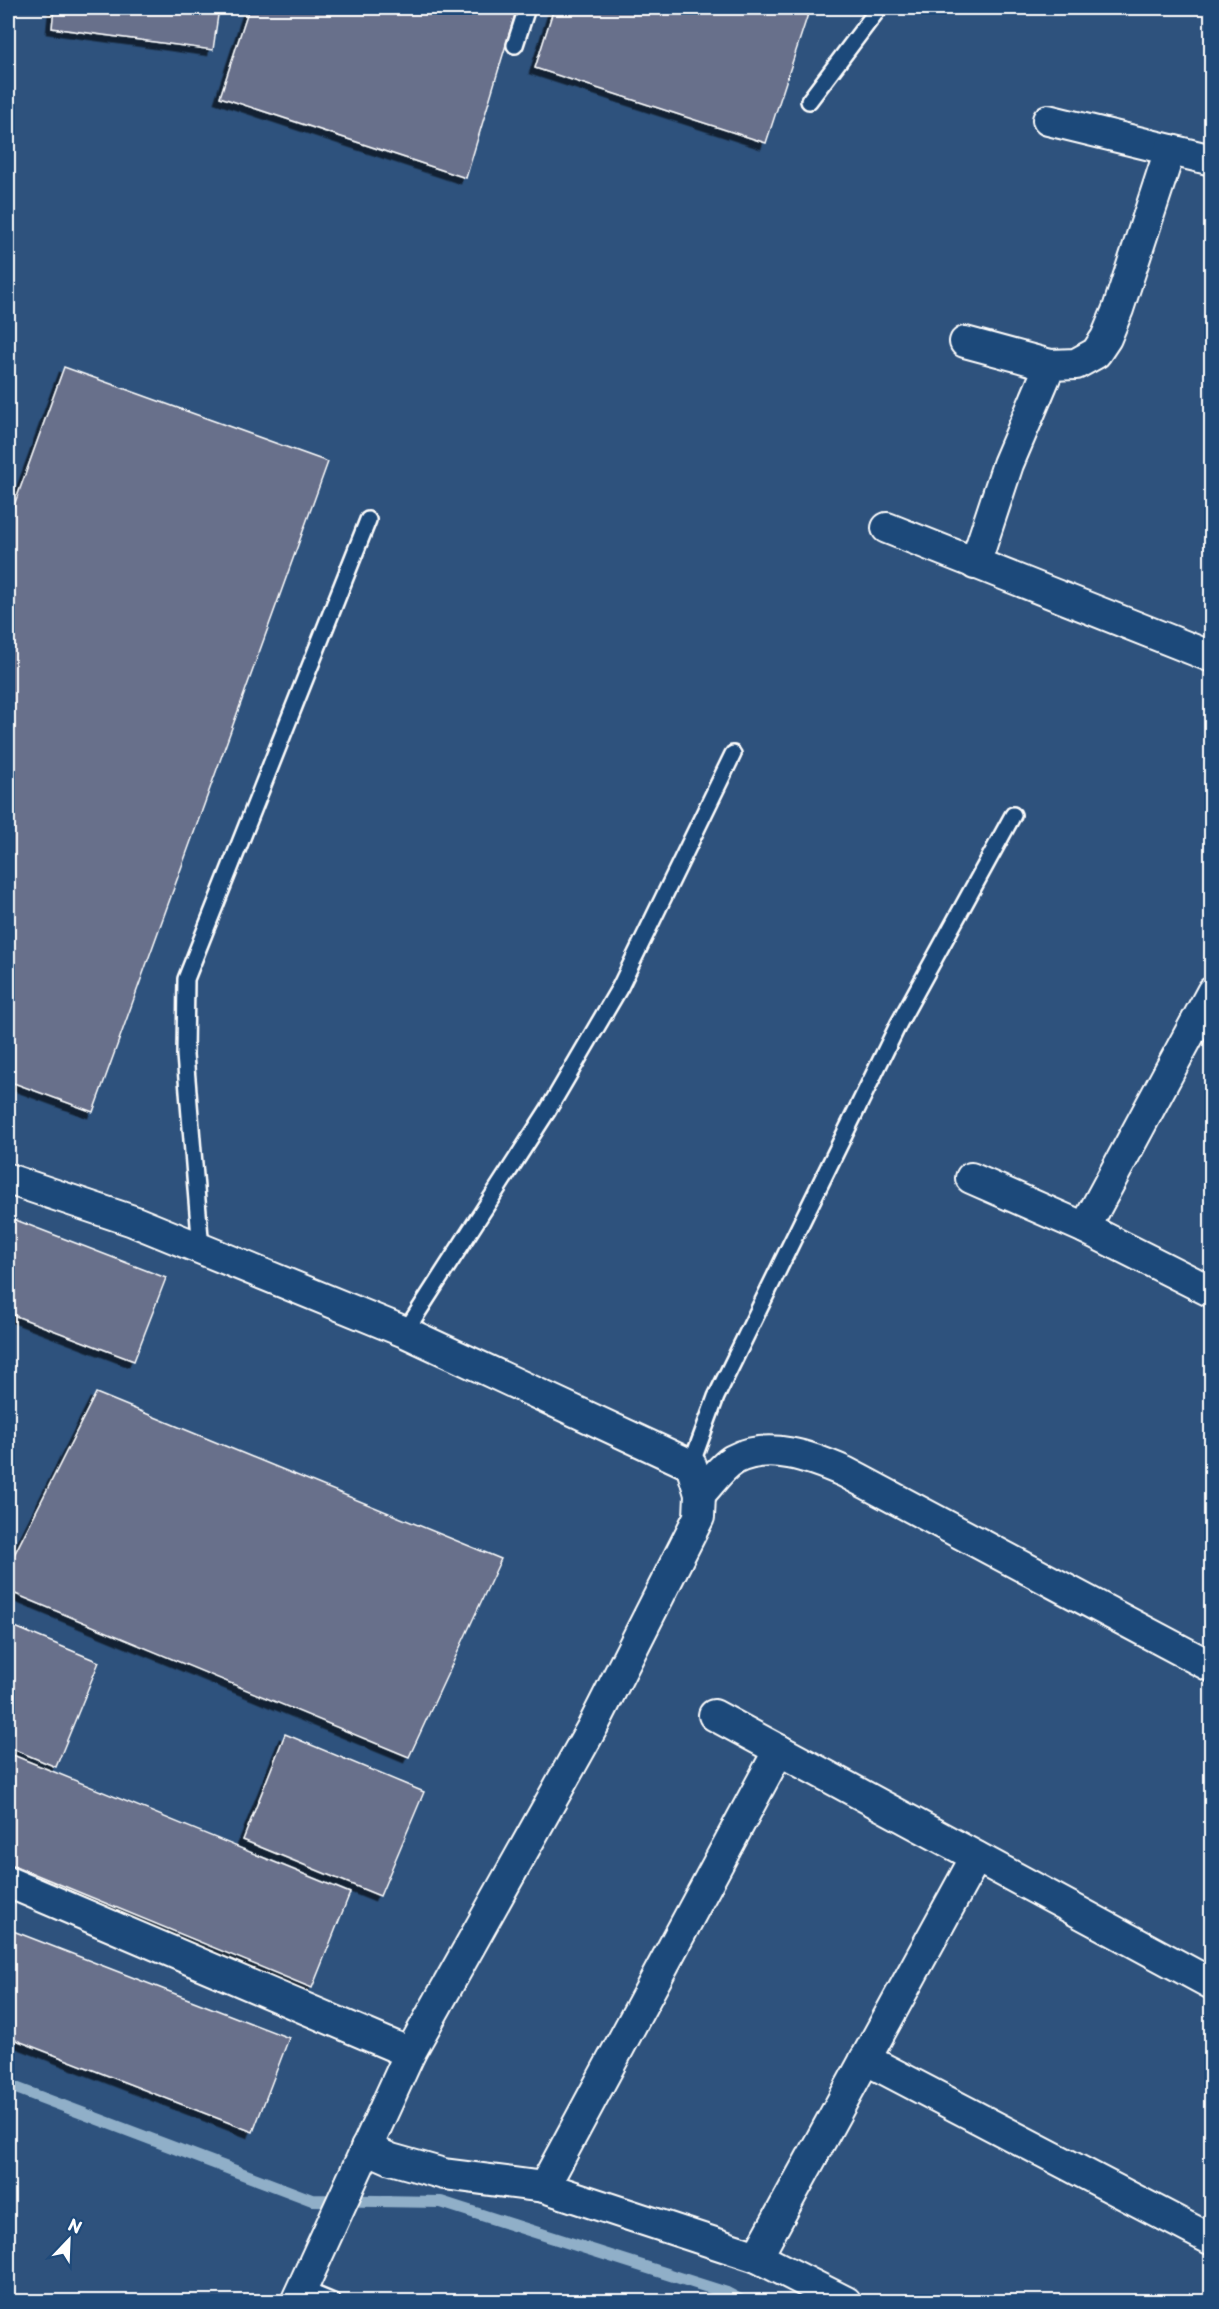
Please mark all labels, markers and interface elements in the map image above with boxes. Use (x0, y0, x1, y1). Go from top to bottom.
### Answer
north arrow (39, 2210, 99, 2270)
text: N (65, 2212, 86, 2239)

